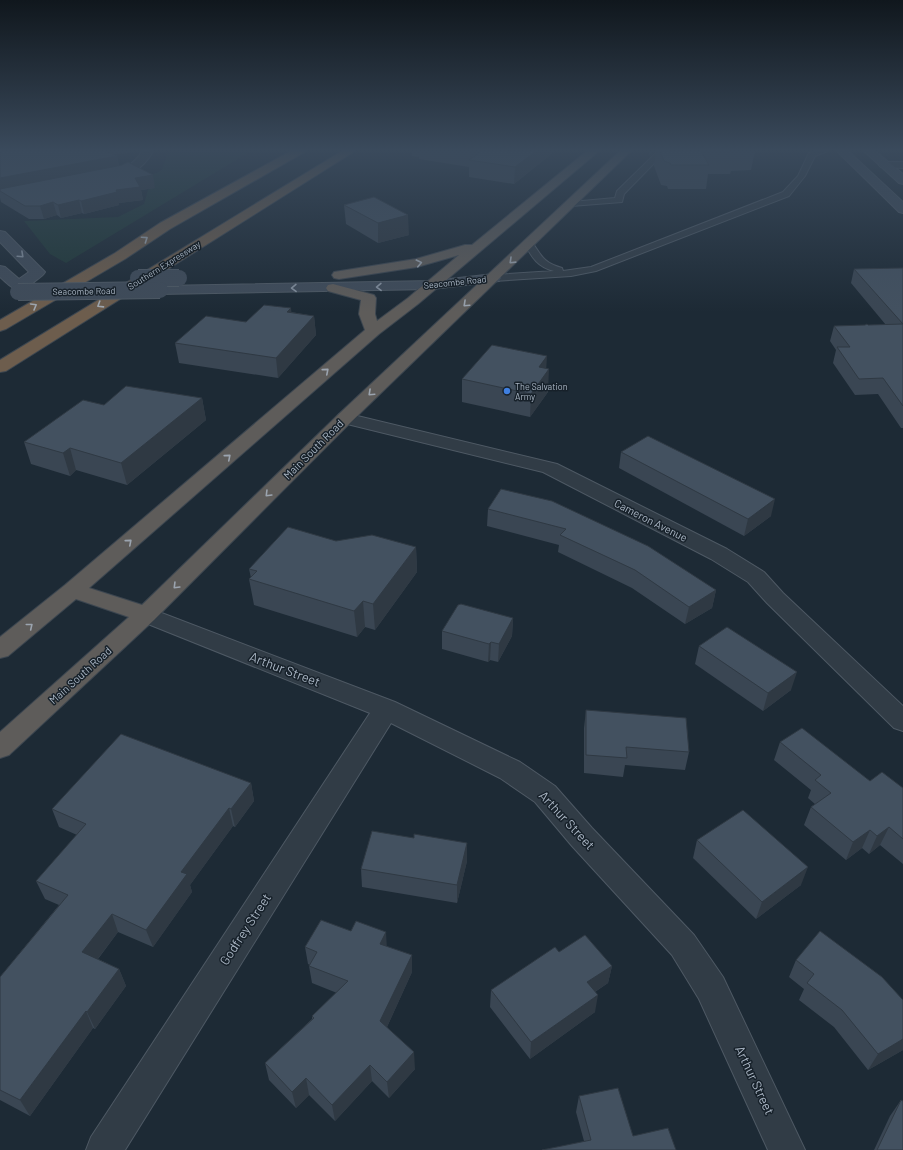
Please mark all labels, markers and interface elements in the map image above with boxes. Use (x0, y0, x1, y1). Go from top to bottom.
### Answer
one-way arrow (141, 236, 148, 244)
street label: Southern Expressway (126, 238, 202, 292)
one-way arrow (17, 251, 24, 258)
one-way arrow (509, 256, 517, 264)
one-way arrow (416, 259, 422, 267)
street label: Seacombe Road (423, 273, 487, 291)
one-way arrow (376, 283, 382, 291)
one-way arrow (291, 284, 297, 292)
street label: Seacombe Road (52, 285, 116, 297)
one-way arrow (97, 300, 104, 308)
one-way arrow (463, 300, 471, 307)
one-way arrow (30, 304, 37, 311)
one-way arrow (321, 369, 329, 376)
place label: The Salvation Army (515, 381, 568, 402)
marker: The Salvation Army (502, 386, 512, 396)
one-way arrow (368, 389, 376, 396)
street label: Main South Road (280, 416, 346, 482)
one-way arrow (223, 454, 230, 461)
one-way arrow (265, 489, 273, 497)
street label: Cameron Avenue (612, 496, 690, 544)
one-way arrow (125, 539, 132, 546)
one-way arrow (173, 581, 181, 588)
one-way arrow (26, 623, 33, 630)
street label: Main South Road (46, 644, 114, 706)
street label: Arthur Street (247, 648, 323, 690)
street label: Arthur Street (536, 787, 598, 853)
street label: Godfrey Street (216, 890, 274, 968)
street label: Arthur Street (732, 1043, 778, 1117)

